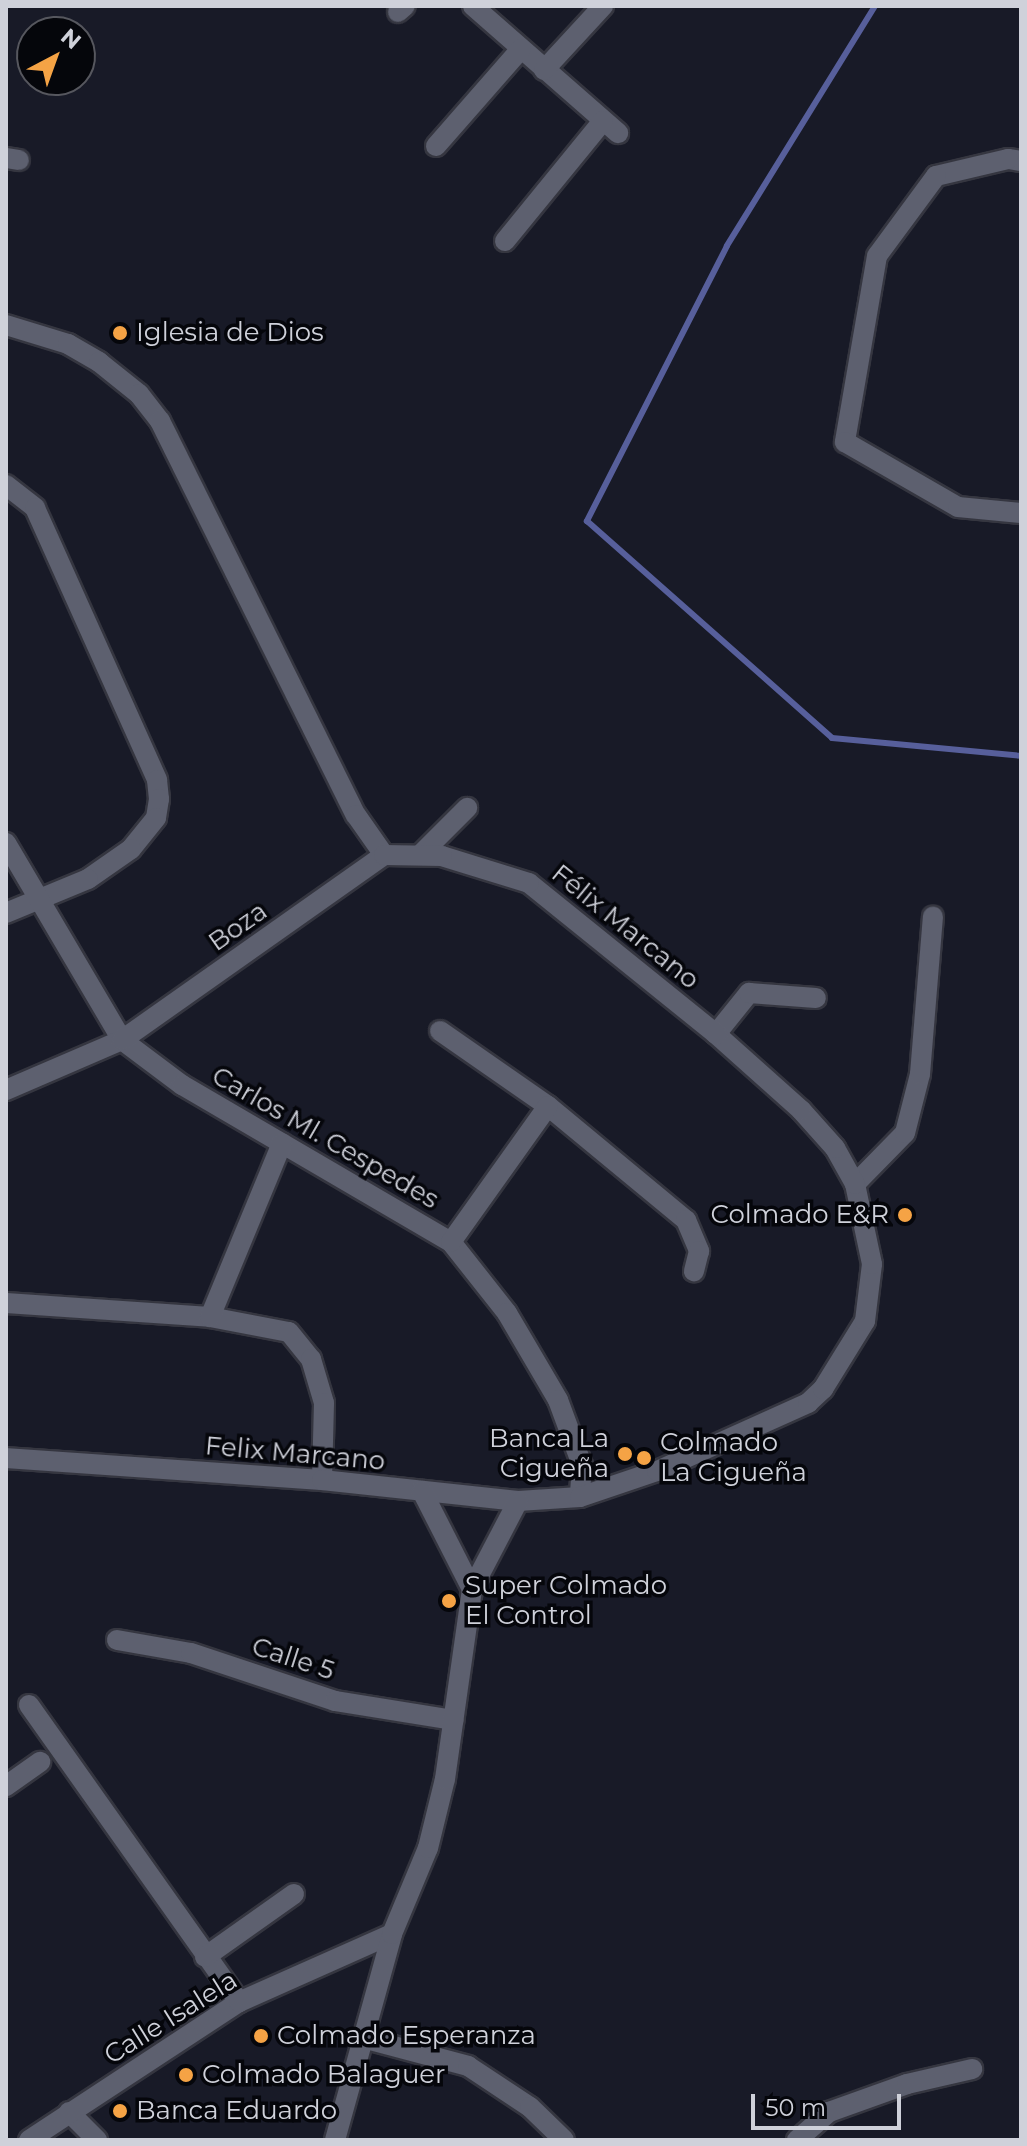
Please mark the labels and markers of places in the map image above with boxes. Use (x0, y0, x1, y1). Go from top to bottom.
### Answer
place label: Iglesia de Dios (136, 317, 324, 349)
marker: Iglesia de Dios (111, 324, 129, 342)
place label: Colmado E&R (711, 1199, 889, 1231)
marker: Colmado E&R (896, 1206, 914, 1224)
place label: Banca La Cigueña (489, 1423, 609, 1484)
place label: Colmado La Cigueña (660, 1427, 807, 1488)
marker: Banca La Cigueña (616, 1445, 634, 1463)
marker: Colmado La Cigueña (635, 1449, 653, 1467)
place label: Super Colmado El Control (465, 1570, 667, 1632)
marker: Super Colmado El Control (440, 1592, 458, 1610)
place label: Colmado Esperanza (277, 2020, 536, 2052)
marker: Colmado Esperanza (252, 2027, 270, 2045)
place label: Colmado Balaguer (202, 2059, 445, 2091)
marker: Colmado Balaguer (177, 2066, 195, 2084)
place label: Banca Eduardo (136, 2095, 337, 2127)
marker: Banca Eduardo (111, 2102, 129, 2120)

